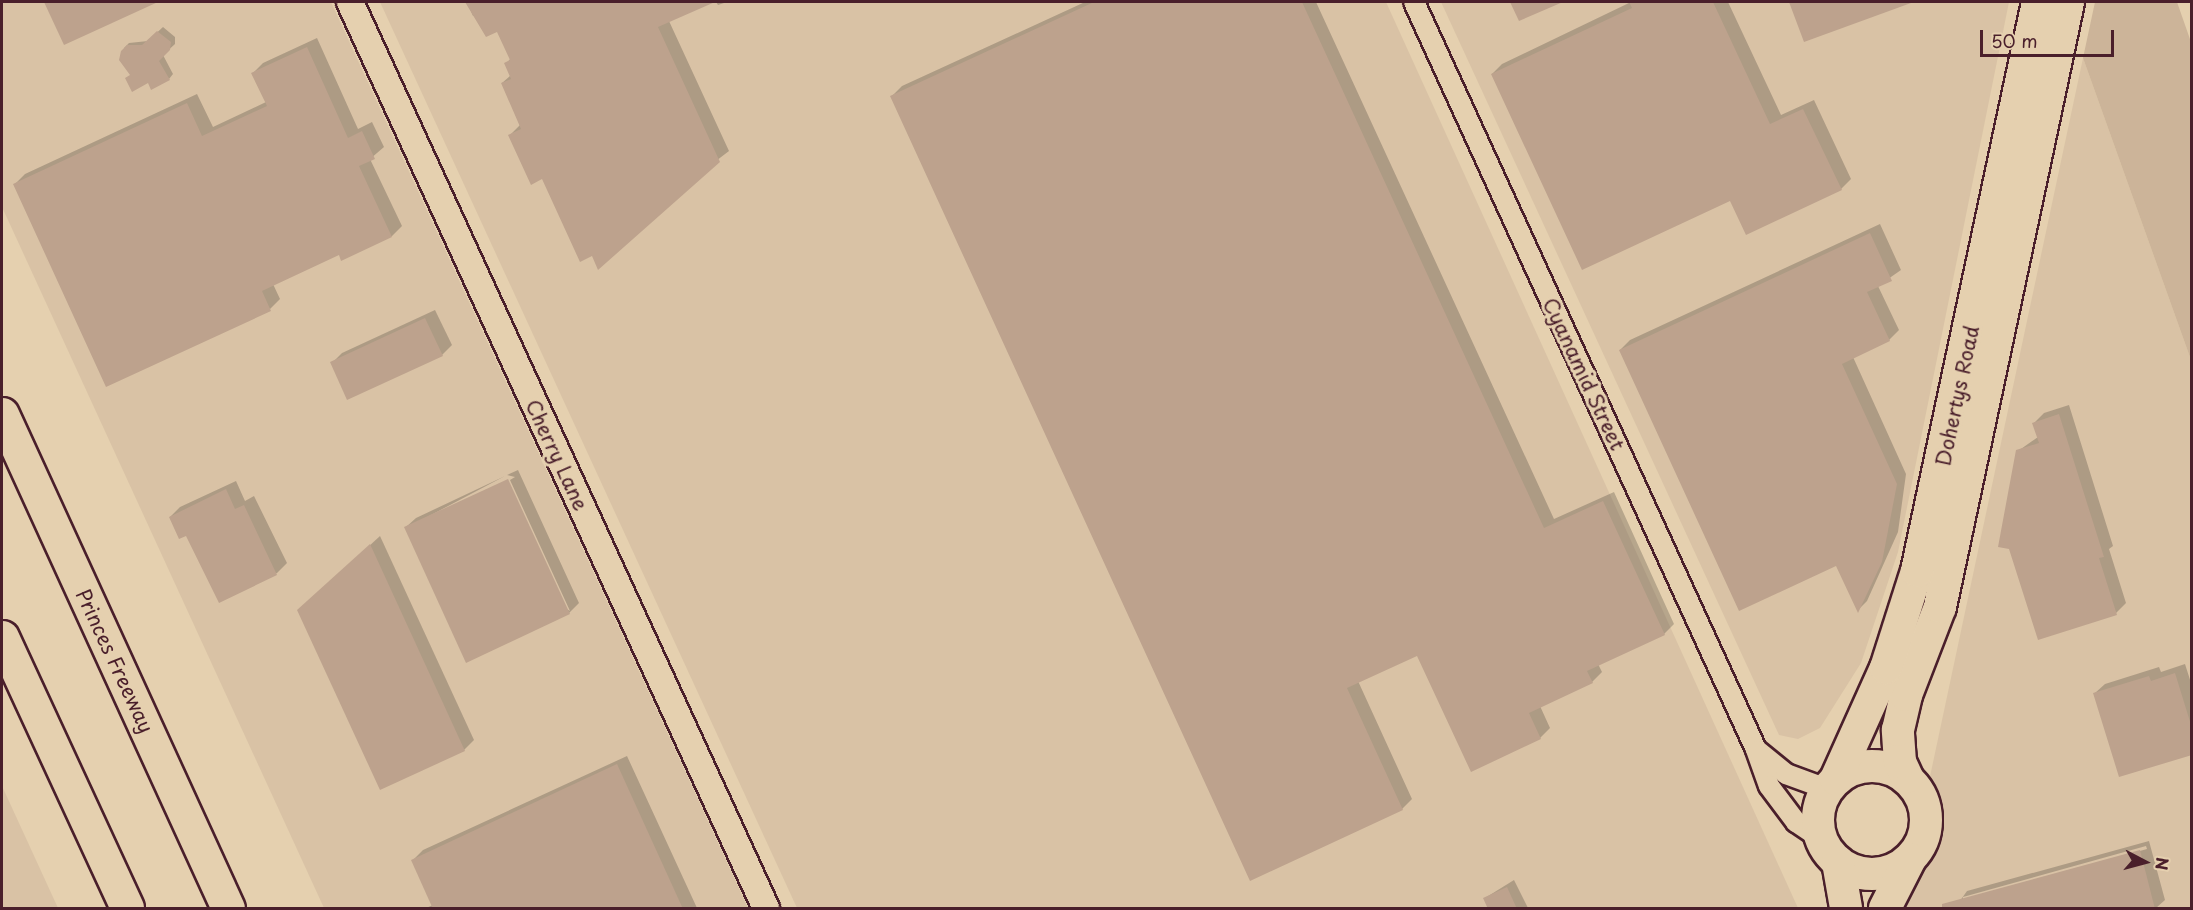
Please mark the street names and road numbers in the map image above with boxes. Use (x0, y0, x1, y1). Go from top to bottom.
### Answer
street label: Cyanamid Street (1538, 293, 1630, 455)
street label: Dohertys Road (1930, 323, 1984, 469)
street label: Cherry Lane (521, 396, 593, 514)
street label: Princes Freeway (71, 585, 159, 737)

